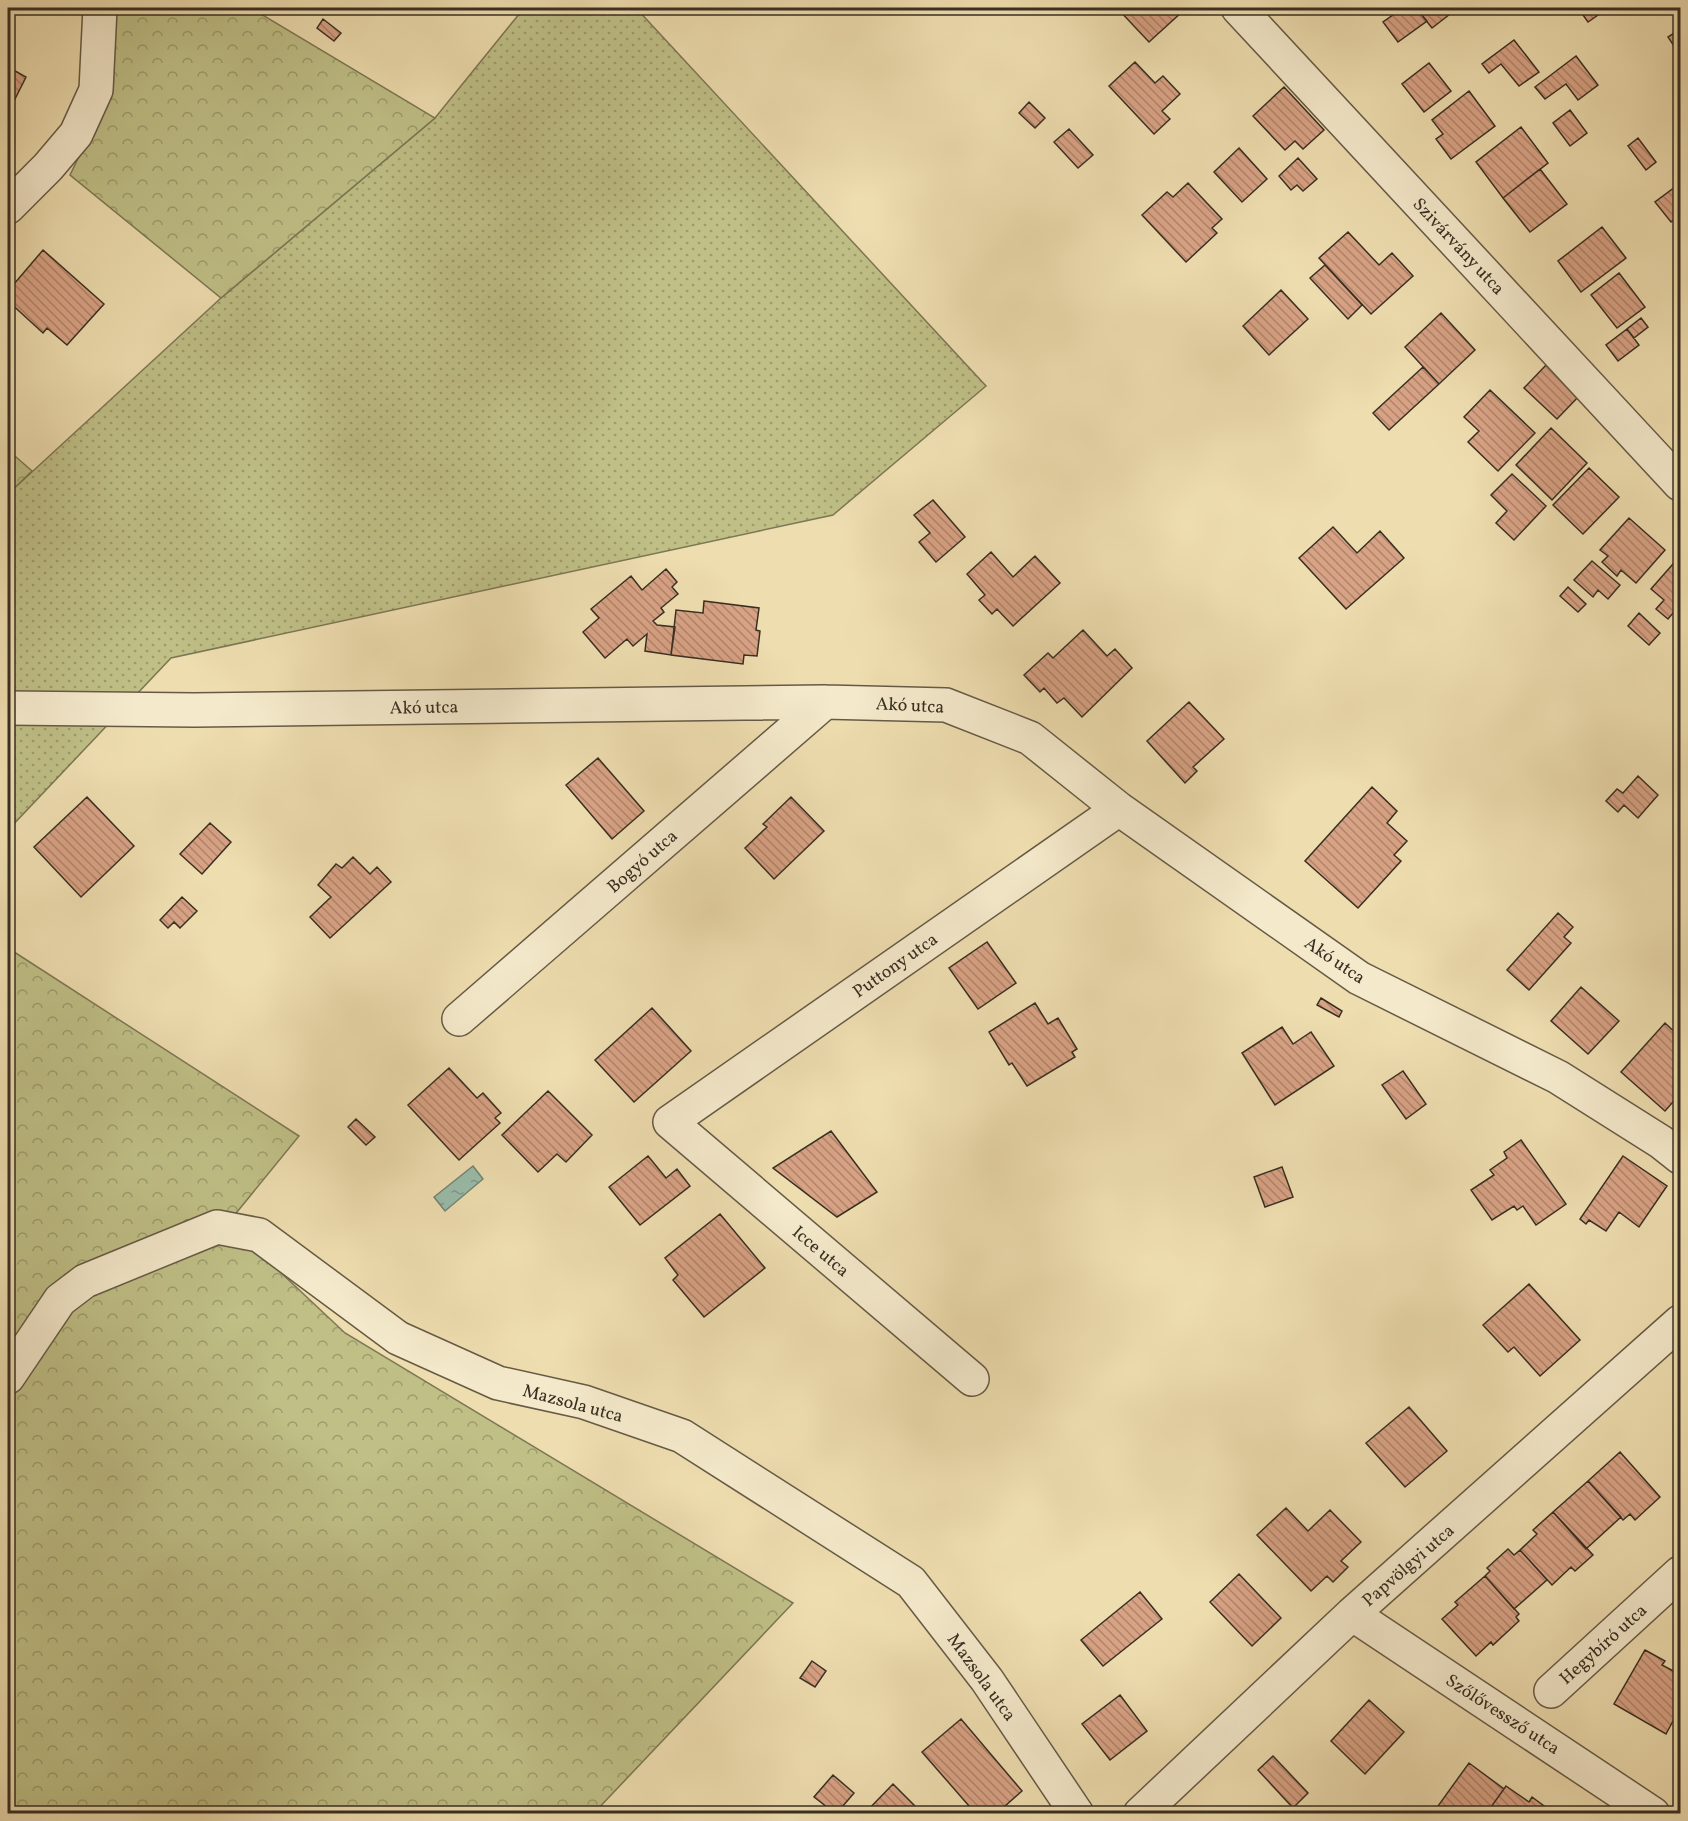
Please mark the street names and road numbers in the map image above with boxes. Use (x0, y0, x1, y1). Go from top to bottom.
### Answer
street label: Szivárvány utca (1406, 193, 1510, 301)
street label: Akó utca (875, 692, 945, 721)
street label: Akó utca (389, 695, 459, 722)
street label: Bogyó utca (602, 824, 684, 900)
street label: Puttony utca (848, 928, 943, 1005)
street label: Akó utca (1299, 932, 1370, 991)
street label: Icce utca (786, 1221, 854, 1284)
street label: Mazsola utca (520, 1379, 626, 1430)
street label: Papvölgyi utca (1357, 1519, 1461, 1613)
street label: Hegybíró utca (1555, 1599, 1653, 1691)
street label: Mazsola utca (940, 1629, 1021, 1727)
street label: Szőlővessző utca (1440, 1669, 1564, 1762)

